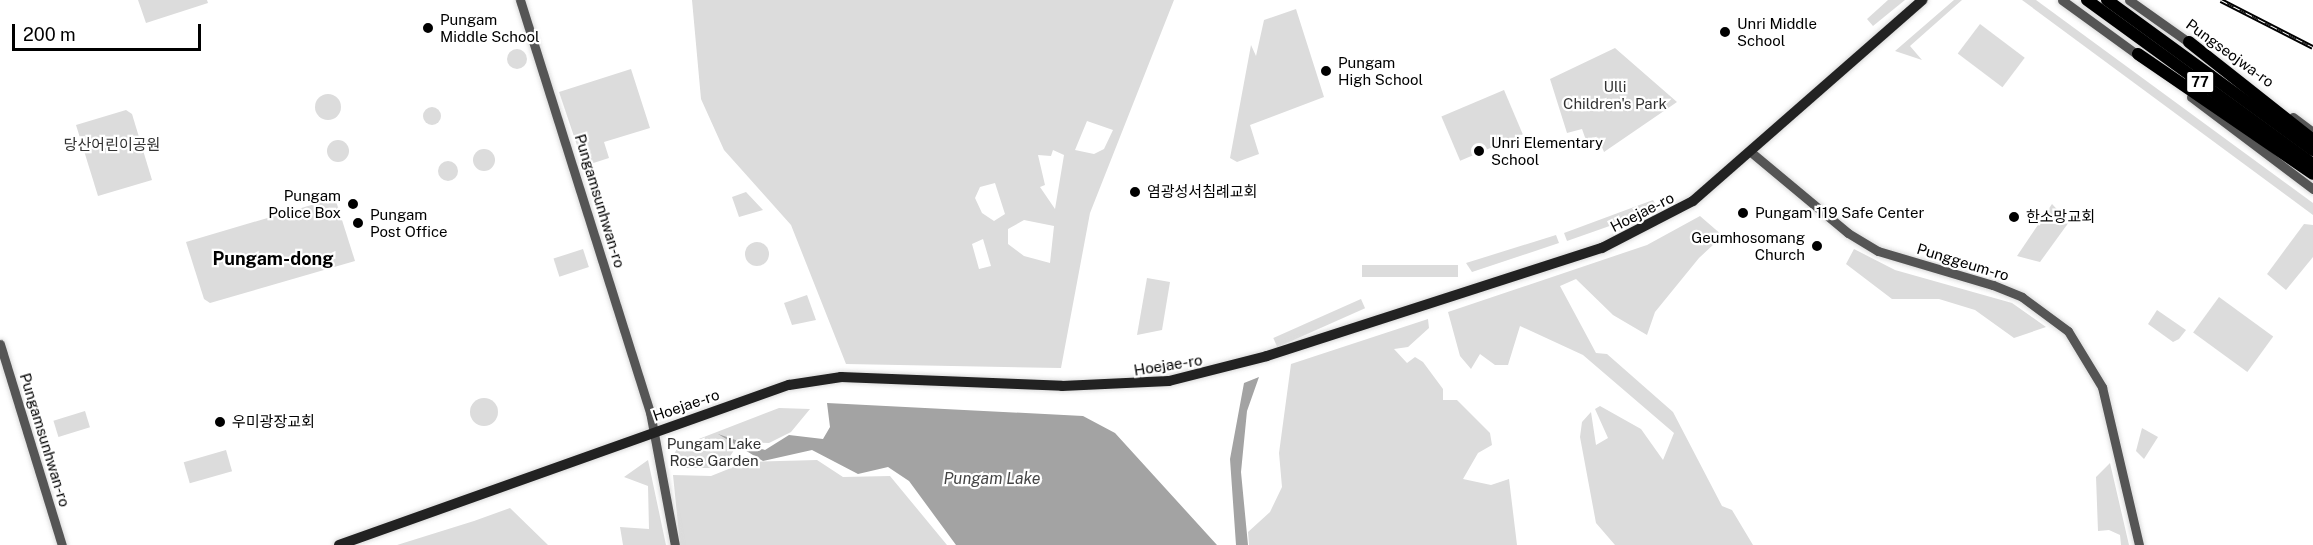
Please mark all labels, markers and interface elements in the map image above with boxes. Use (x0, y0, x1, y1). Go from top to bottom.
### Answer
place label: Pungam Middle School (440, 10, 540, 45)
scale bar (15, 12, 204, 50)
place label: Unri Middle School (1737, 14, 1817, 49)
street label: Pungseojwa-ro (2183, 15, 2277, 91)
marker: Pungam Middle School (421, 21, 435, 35)
text: 200 m (23, 24, 76, 45)
marker: Unri Middle School (1718, 25, 1732, 39)
place label: Pungam High School (1338, 53, 1423, 88)
marker: Pungam High School (1319, 64, 1333, 78)
road number: 77 (2185, 71, 2215, 93)
park label: Ulli Children's Park (1563, 77, 1667, 112)
street label: Pungamsunhwan-ro (571, 132, 629, 270)
place label: Unri Elementary School (1491, 133, 1603, 168)
park label: 당산어린이공원 (64, 136, 160, 154)
marker: Unri Elementary School (1472, 144, 1486, 158)
place label: 염광성서침례교회 (1147, 183, 1257, 201)
marker: 염광성서침례교회 (1128, 185, 1142, 199)
place label: Pungam Police Box (268, 186, 341, 221)
street label: Hoejae-ro (1607, 188, 1677, 236)
marker: Pungam Police Box (346, 197, 360, 211)
place label: Pungam 119 Safe Center (1755, 204, 1924, 222)
place label: Pungam Post Office (370, 205, 447, 240)
marker: Pungam 119 Safe Center (1736, 206, 1750, 220)
place label: 한소망교회 (2026, 208, 2095, 226)
marker: 한소망교회 (2007, 210, 2021, 224)
marker: Pungam Post Office (351, 216, 365, 230)
place label: Geumhosomang Church (1691, 228, 1805, 263)
marker: Geumhosomang Church (1810, 239, 1824, 253)
street label: Punggeum-ro (1915, 239, 2011, 285)
district label: Pungam-dong (212, 248, 334, 270)
street label: Hoejae-ro (1132, 351, 1204, 379)
street label: Pungamsunhwan-ro (16, 371, 74, 509)
street label: Hoejae-ro (650, 385, 722, 425)
place label: 우미광장교회 (232, 413, 315, 431)
marker: 우미광장교회 (213, 415, 227, 429)
park label: Pungam Lake Rose Garden (667, 434, 761, 469)
water label: Pungam Lake (944, 469, 1040, 489)

